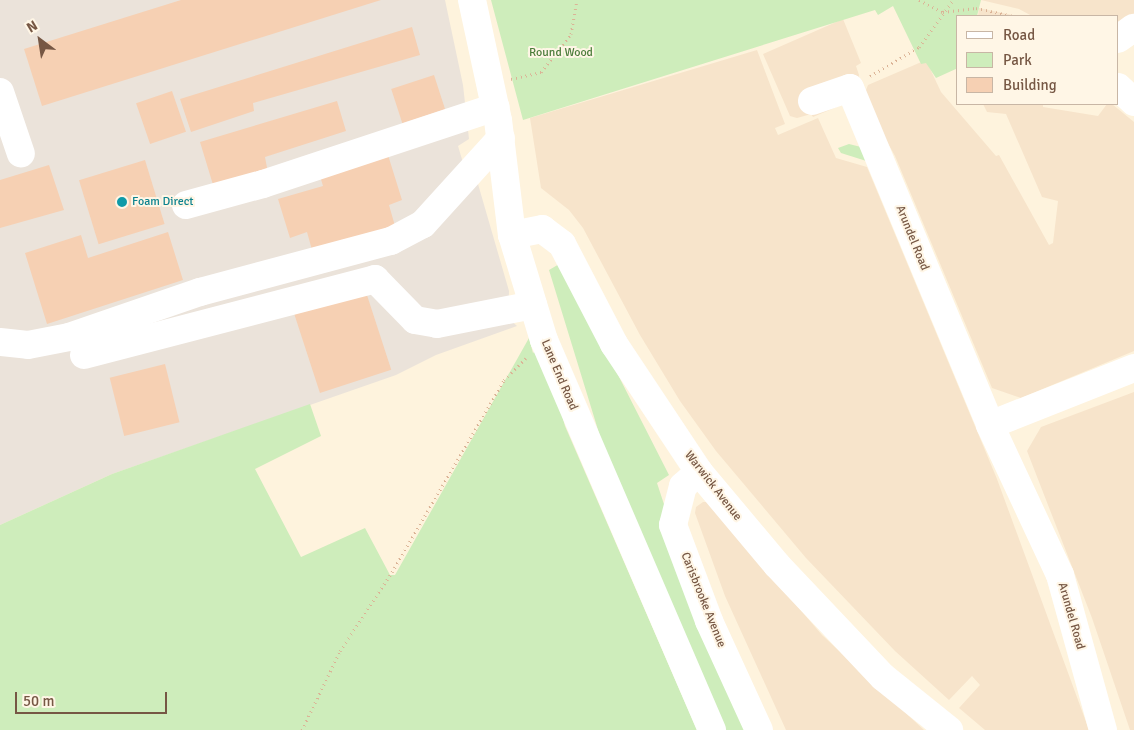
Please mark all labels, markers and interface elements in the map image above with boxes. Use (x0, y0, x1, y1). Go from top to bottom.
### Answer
north arrow (15, 15, 65, 65)
legend (956, 15, 1119, 105)
text: N (23, 17, 41, 37)
text: Road (1003, 26, 1035, 44)
park label: Round Wood (529, 46, 593, 60)
text: Park (1003, 51, 1032, 69)
text: Building (1003, 76, 1057, 94)
place label: Foam Direct (132, 195, 194, 209)
marker: Foam Direct (116, 196, 128, 208)
street label: Arundel Road (892, 203, 932, 273)
street label: Lane End Road (538, 337, 580, 413)
street label: Warwick Avenue (681, 448, 745, 524)
street label: Carisbrooke Avenue (677, 550, 729, 650)
street label: Arundel Road (1055, 581, 1087, 651)
scale bar (18, 682, 170, 714)
text: 50 m (23, 692, 54, 710)

